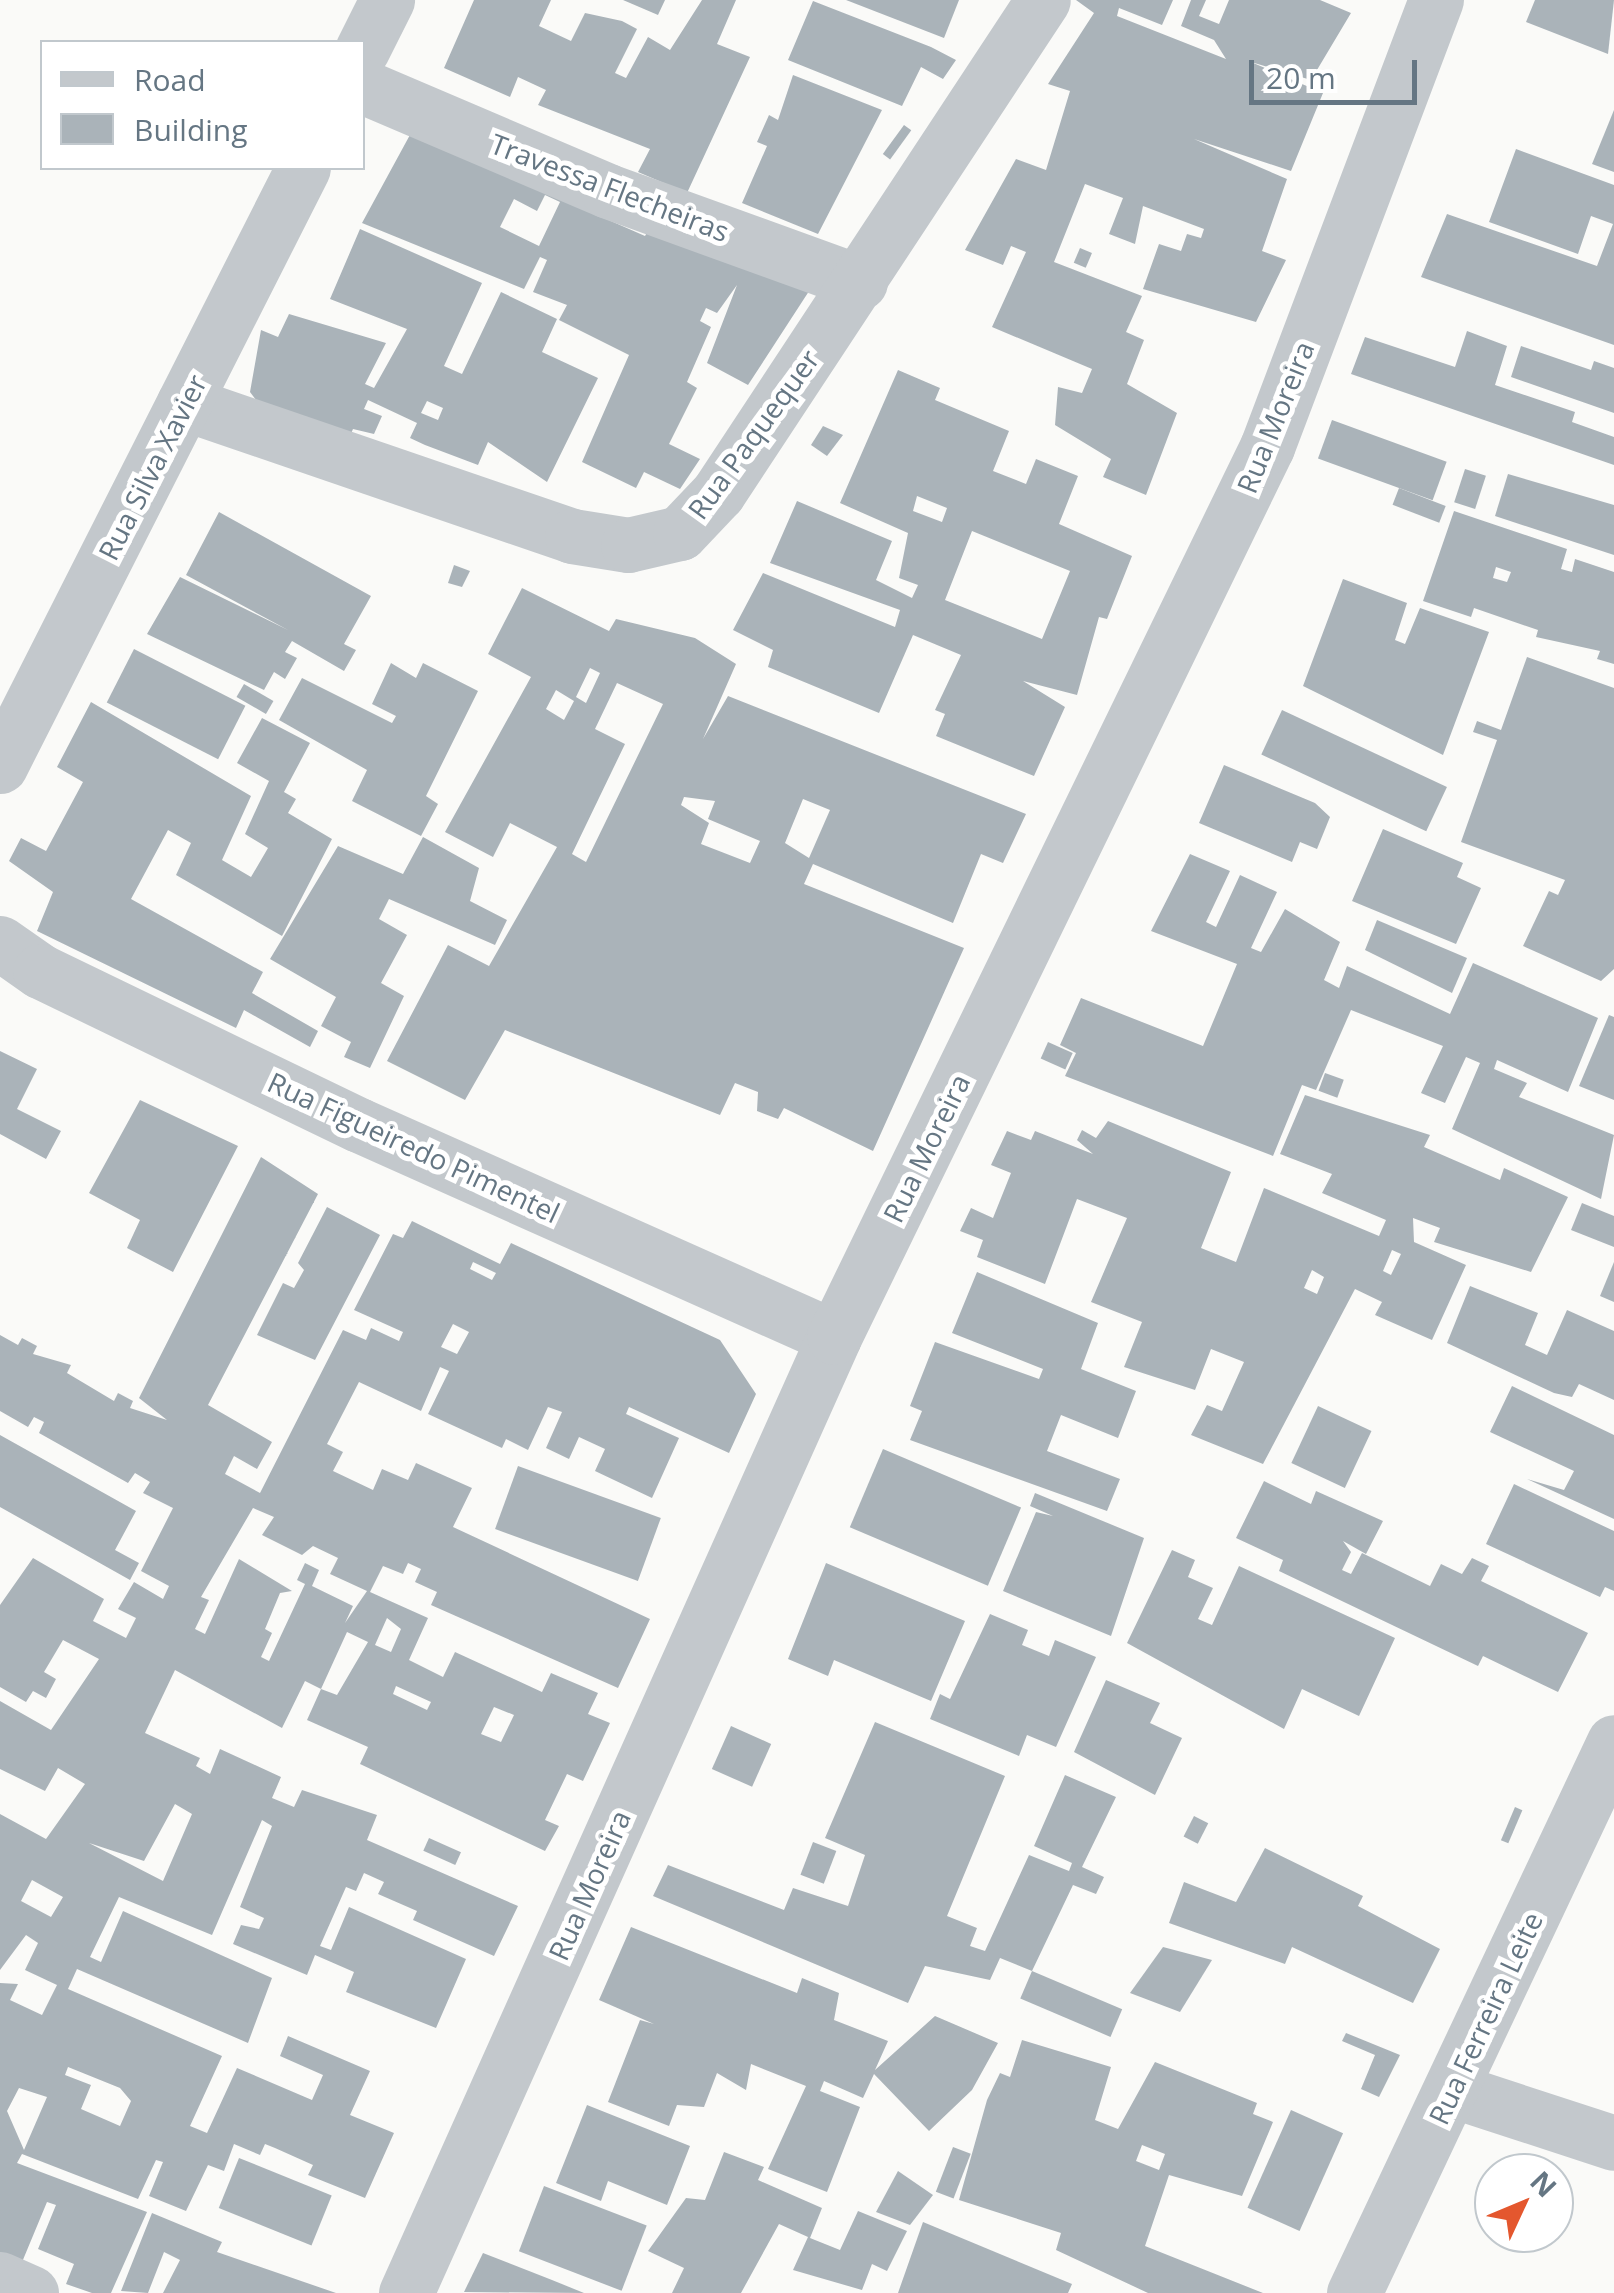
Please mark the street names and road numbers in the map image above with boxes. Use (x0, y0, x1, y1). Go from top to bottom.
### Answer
street label: Travessa Flecheiras (486, 126, 734, 248)
street label: Rua Moreira (1229, 336, 1321, 498)
street label: Rua Paquequer (680, 343, 826, 525)
street label: Rua Silva Xavier (91, 369, 213, 565)
street label: Rua Figueiredo Pimentel (263, 1065, 565, 1229)
street label: Rua Moreira (876, 1068, 976, 1228)
street label: Rua Moreira (541, 1805, 637, 1965)
street label: Rua Ferreira Leite (1421, 1906, 1549, 2130)

